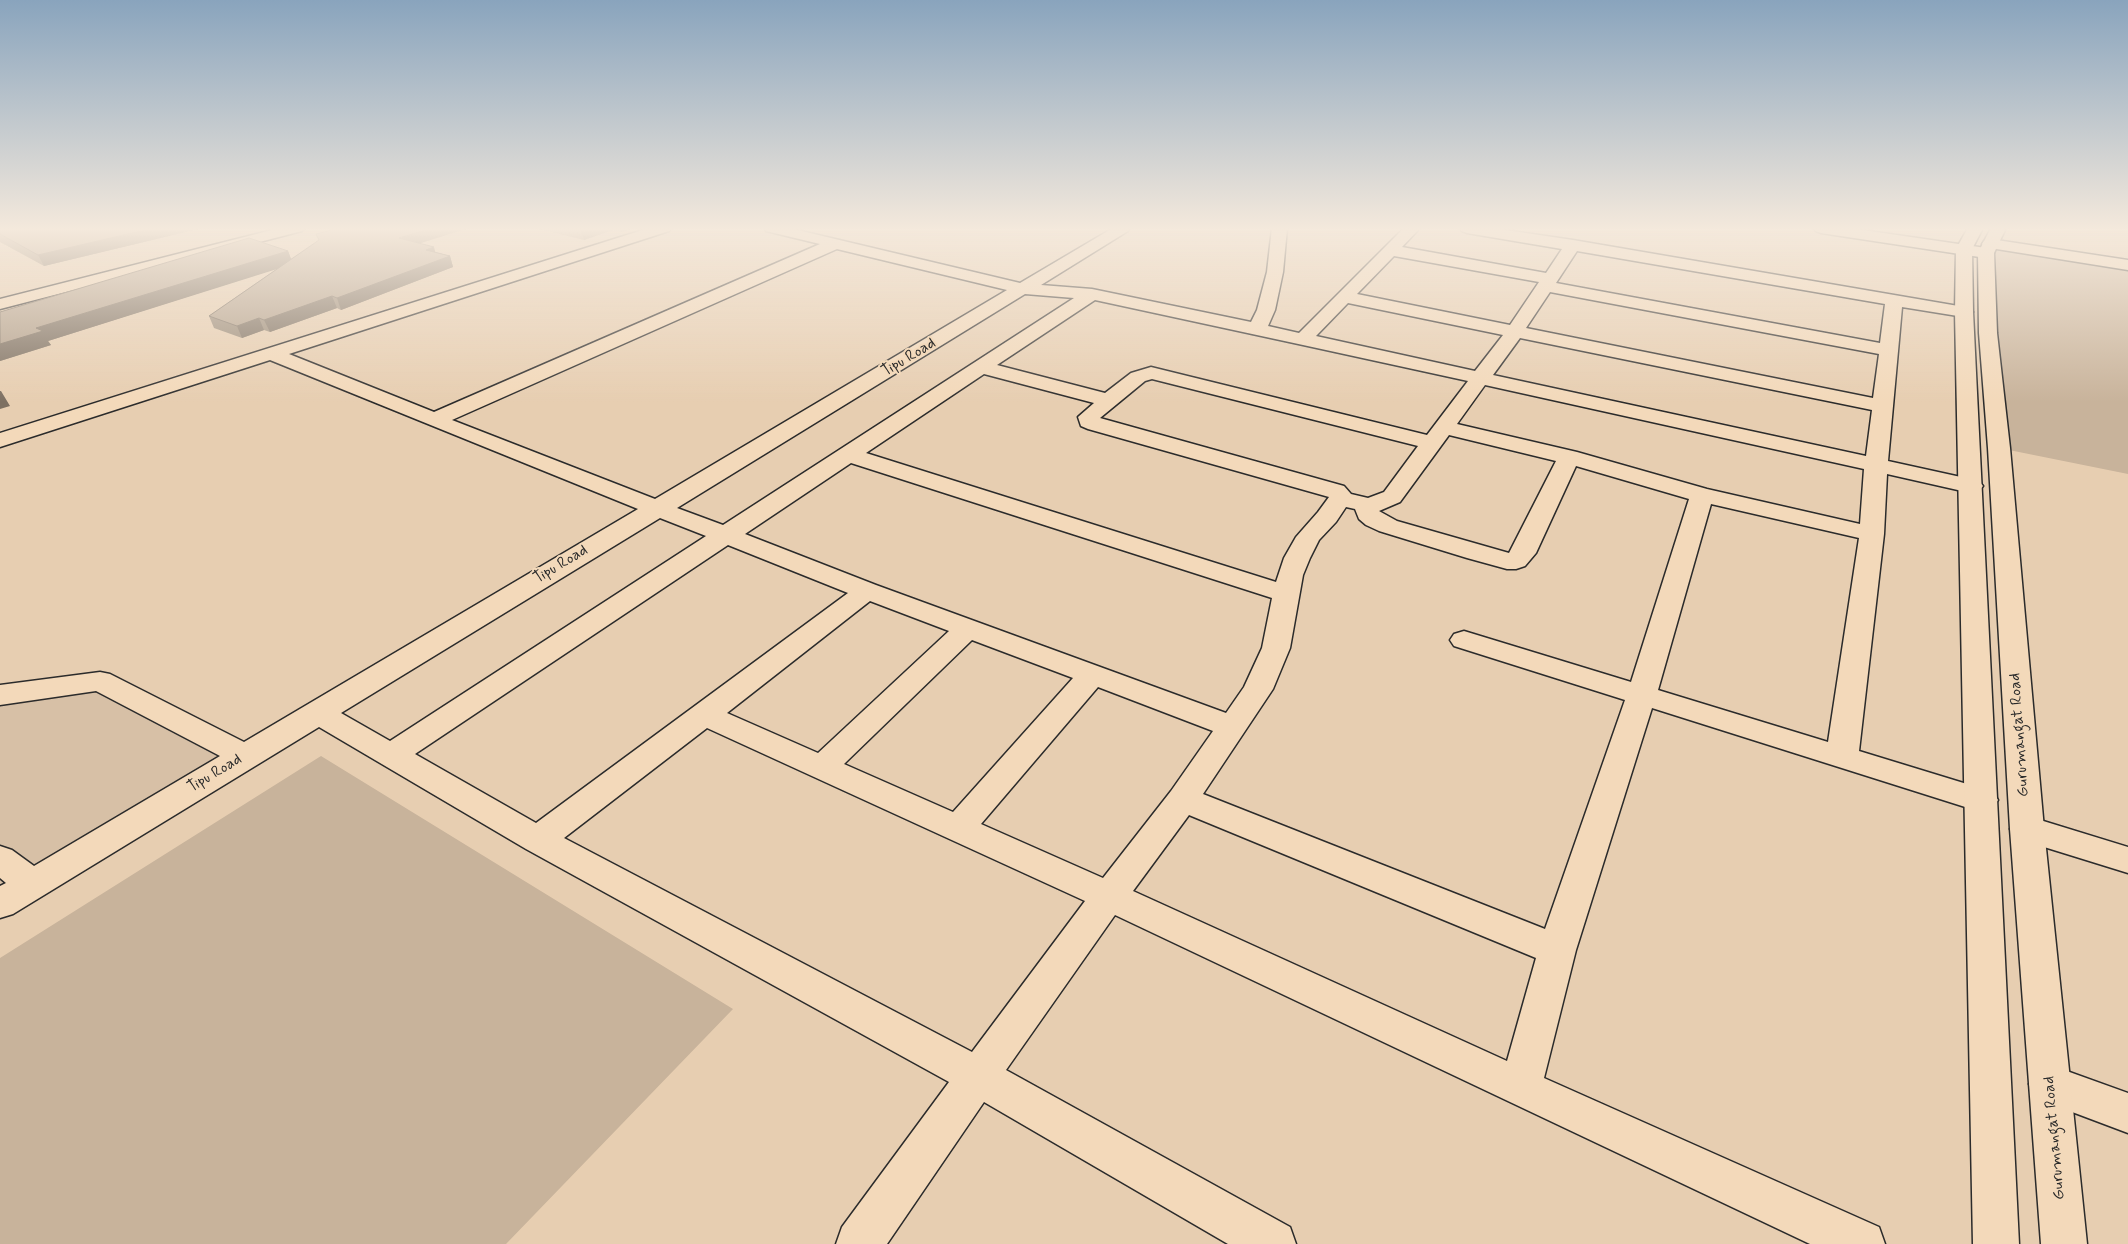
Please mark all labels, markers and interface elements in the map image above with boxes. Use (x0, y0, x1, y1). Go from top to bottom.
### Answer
street label: Tipu Road (878, 334, 940, 382)
street label: Tipu Road (530, 541, 592, 589)
street label: Gurumangat Road (2006, 672, 2034, 798)
street label: Tipu Road (184, 750, 246, 798)
street label: Gurumangat Road (2040, 1075, 2070, 1201)

